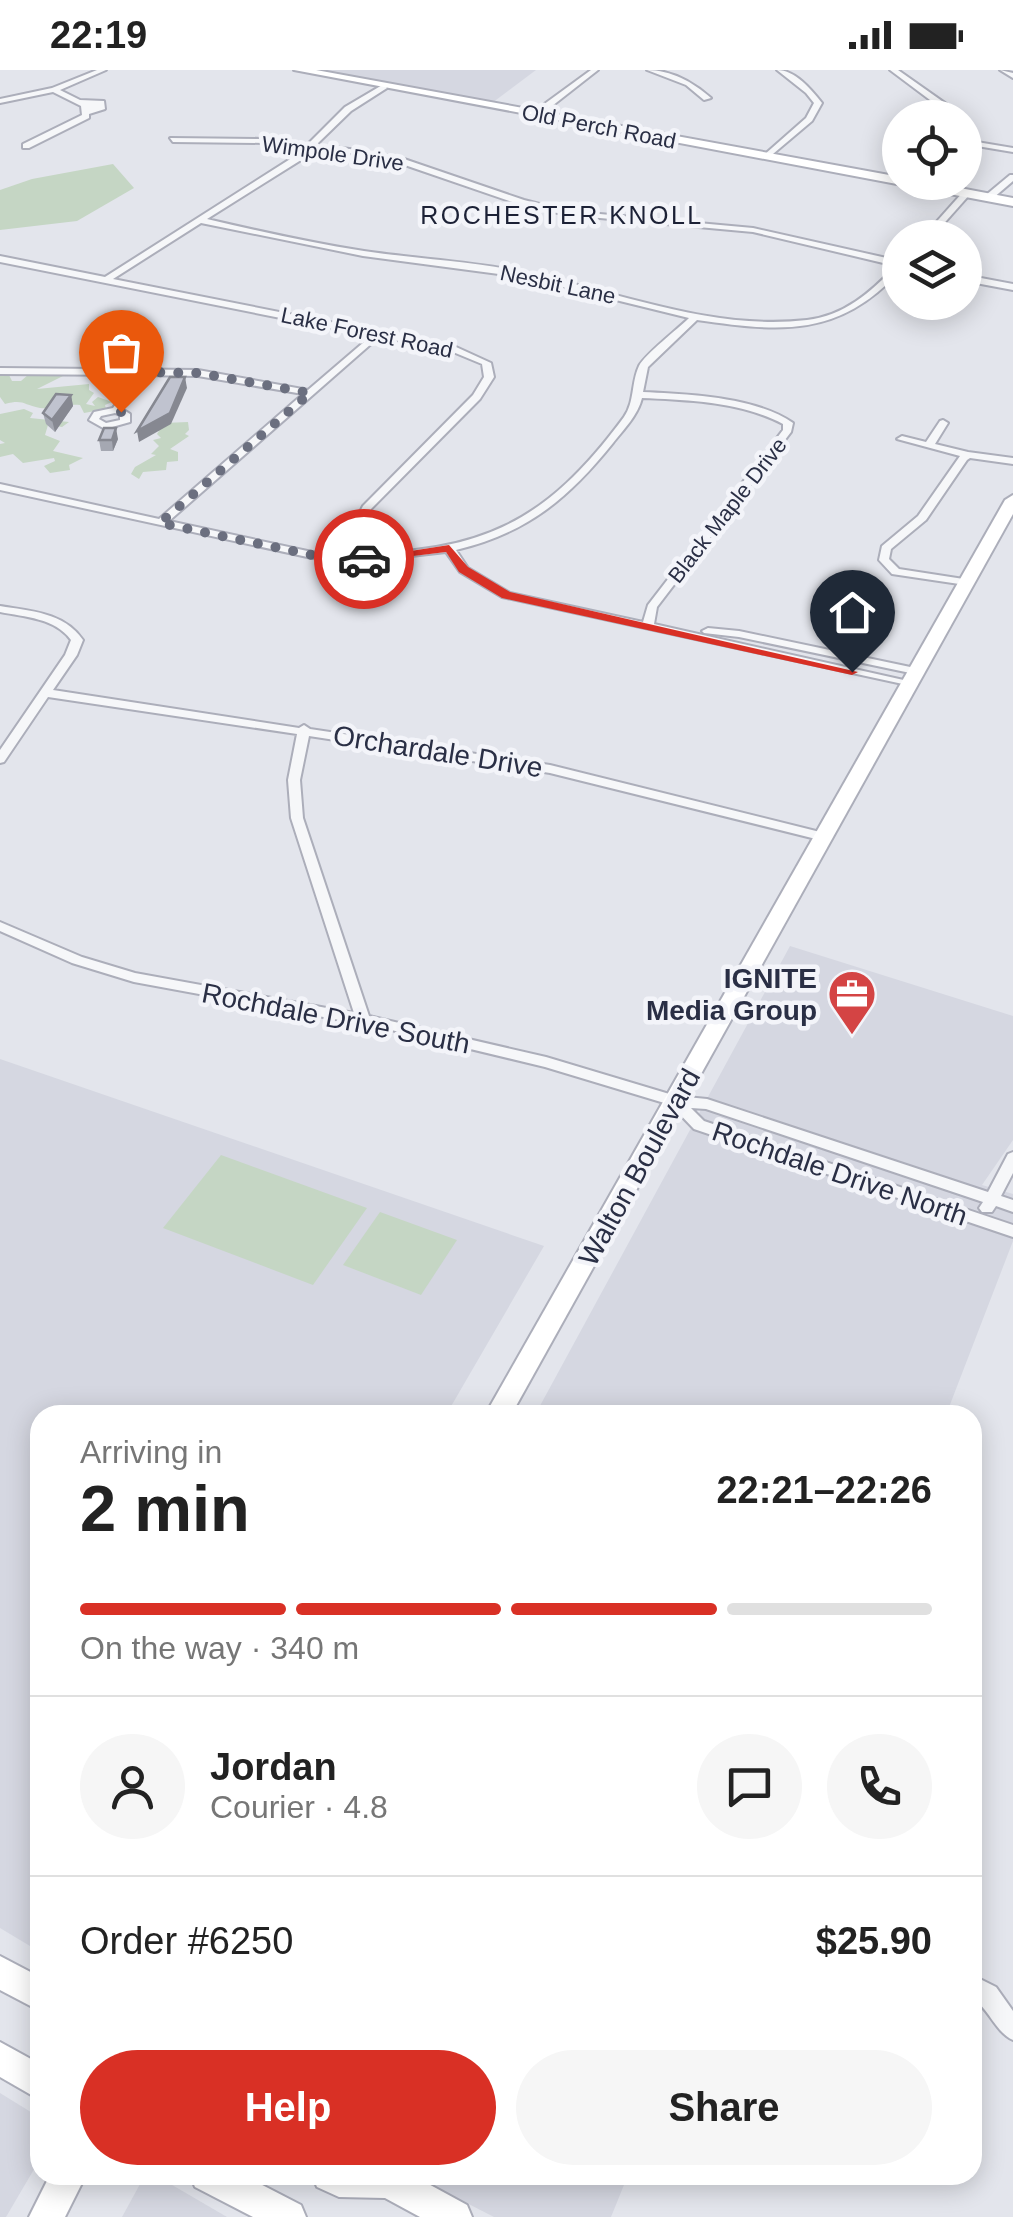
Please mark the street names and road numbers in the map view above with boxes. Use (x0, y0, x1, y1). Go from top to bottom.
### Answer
street label: Old Perch Road (520, 99, 678, 154)
street label: Wimpole Drive (260, 131, 405, 176)
street label: Nesbit Lane (498, 260, 618, 309)
street label: Lake Forest Road (279, 302, 455, 363)
street label: Black Maple Drive (663, 433, 792, 588)
street label: Orchardale Drive (331, 720, 545, 783)
street label: Rochdale Drive South (199, 977, 473, 1060)
street label: Walton Boulevard (573, 1064, 706, 1271)
street label: Rochdale Drive North (708, 1115, 971, 1232)

